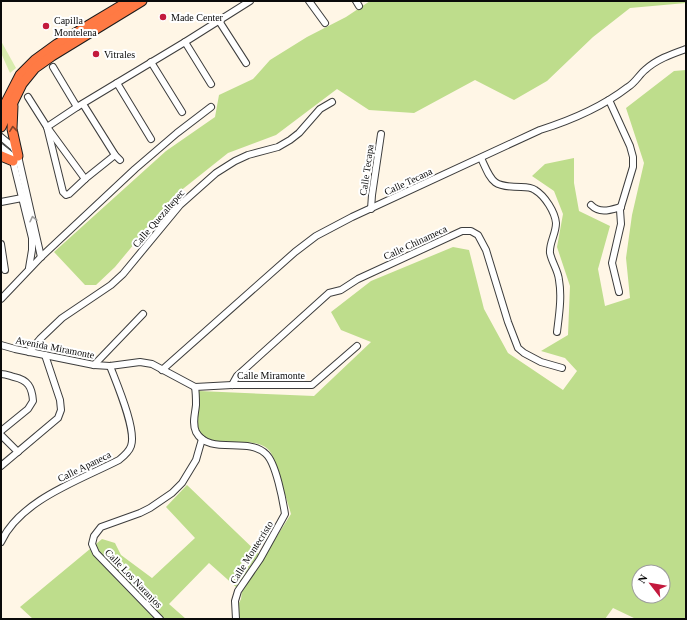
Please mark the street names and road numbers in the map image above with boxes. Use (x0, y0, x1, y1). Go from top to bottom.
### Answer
street label: Calle Tecapa (357, 143, 376, 196)
street label: Calle Tecana (383, 165, 434, 197)
street label: Calle Quezaltepec (130, 187, 187, 249)
street label: Calle Chinameca (382, 223, 449, 262)
street label: Avenida Miramonte (15, 334, 96, 361)
street label: Calle Miramonte (237, 370, 306, 381)
street label: Calle Apaneca (56, 449, 113, 484)
street label: Calle Montecristo (228, 519, 275, 586)
street label: Calle Los Naranjos (103, 547, 164, 610)

